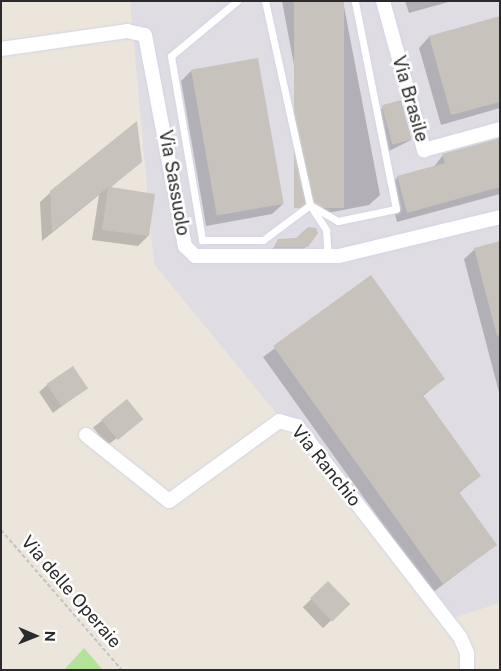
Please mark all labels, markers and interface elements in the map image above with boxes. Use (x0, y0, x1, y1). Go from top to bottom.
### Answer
street label: Via Brasile (387, 54, 433, 144)
street label: Via Sassuolo (154, 129, 194, 237)
street label: Via Ranchio (287, 421, 365, 511)
street label: Via delle Operaie (16, 531, 126, 653)
north arrow (10, 611, 60, 661)
text: N (42, 631, 58, 642)

